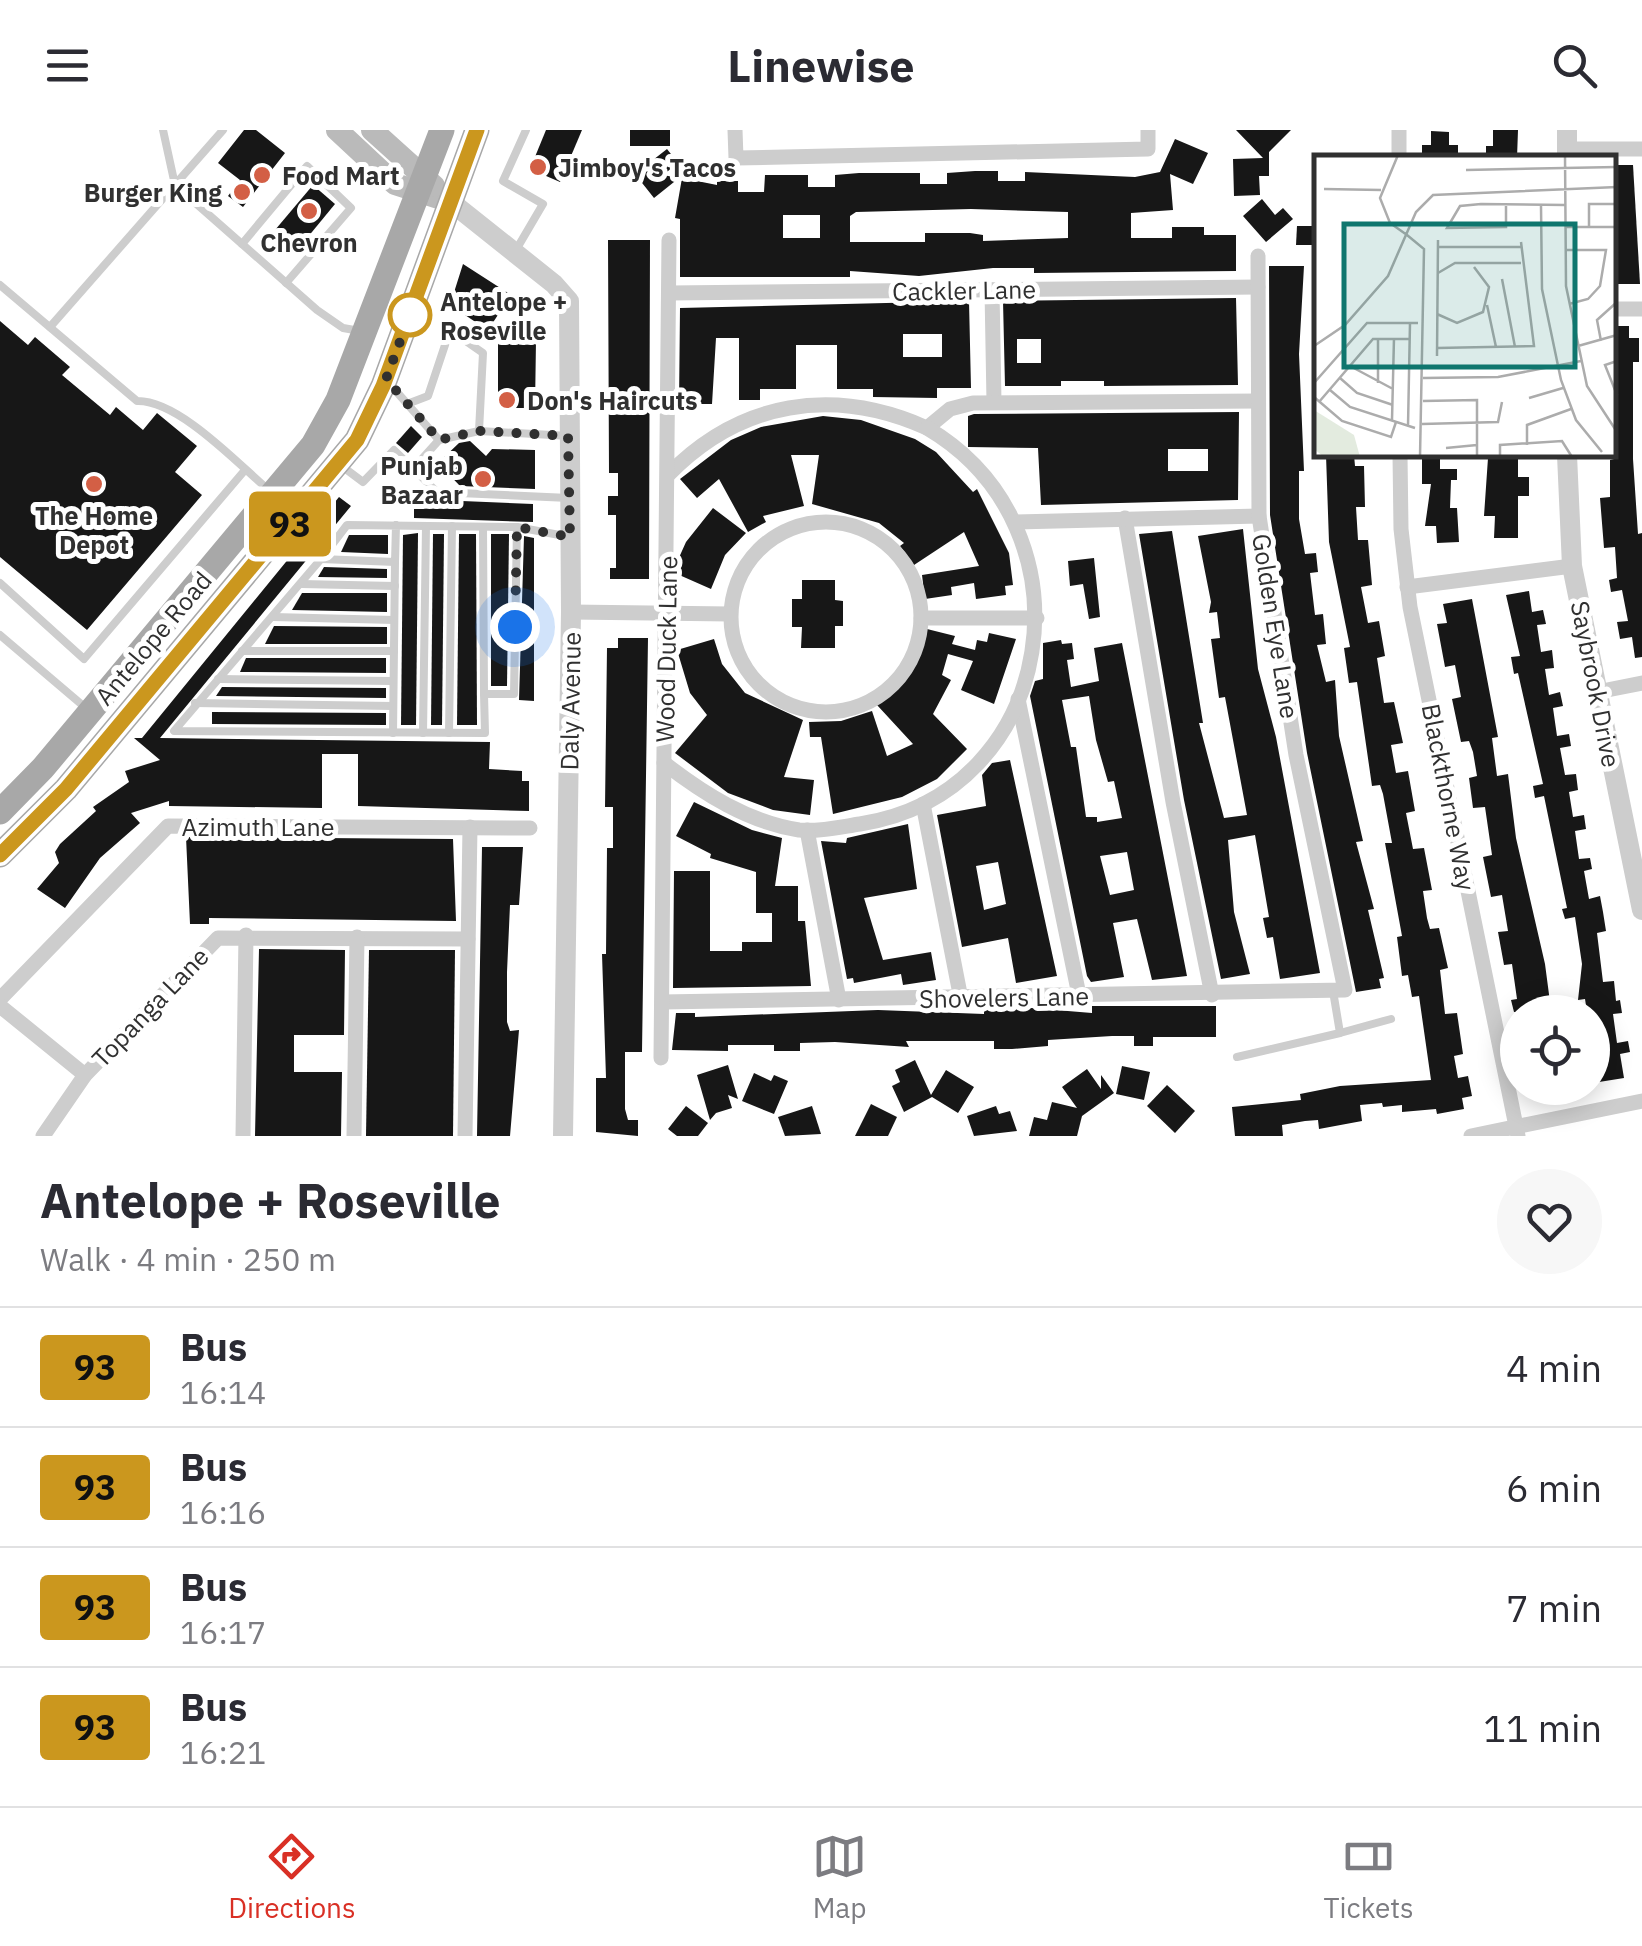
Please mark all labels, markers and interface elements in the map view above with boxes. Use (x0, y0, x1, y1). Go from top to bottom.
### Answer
text: Linewise (727, 36, 915, 94)
icon: menu (40, 38, 95, 93)
icon: search (1547, 38, 1602, 93)
place label: Jimboy's Tacos (558, 151, 736, 184)
inset map (1314, 155, 1617, 458)
marker: Jimboy's Tacos (527, 156, 549, 178)
place label: Food Mart (282, 159, 400, 192)
marker: Food Mart (251, 164, 273, 186)
place label: Burger King (84, 176, 222, 209)
marker: Burger King (231, 181, 253, 203)
marker: Chevron (298, 200, 320, 222)
place label: Chevron (260, 226, 358, 259)
street label: Cackler Lane (892, 272, 1036, 308)
place label: Antelope + Roseville (440, 285, 567, 347)
marker: Antelope + Roseville (389, 294, 431, 336)
place label: Don's Haircuts (527, 384, 698, 417)
marker: Don's Haircuts (496, 389, 518, 411)
place label: Punjab Bazaar (380, 449, 463, 511)
marker: Punjab Bazaar (472, 468, 494, 490)
marker: The Home Depot (83, 473, 105, 495)
line badge: 93 (245, 492, 335, 556)
place label: The Home Depot (35, 499, 153, 561)
text: 93 (269, 501, 311, 547)
street label: Golden Eye Lane (1245, 531, 1307, 721)
street label: Wood Duck Lane (648, 555, 684, 743)
street label: Antelope Road (87, 564, 219, 712)
street label: Saybrook Drive (1564, 598, 1628, 770)
your location (490, 602, 540, 652)
street label: Daly Avenue (552, 631, 588, 771)
street label: Blackthorne Way (1415, 701, 1483, 894)
street label: Azimuth Lane (182, 810, 334, 843)
street label: Topanga Lane (84, 940, 216, 1074)
street label: Shovelers Lane (919, 979, 1089, 1015)
map controls (1500, 995, 1610, 1105)
button: locate (1500, 995, 1610, 1105)
text: Antelope + Roseville (40, 1169, 501, 1231)
button: heart (1497, 1169, 1602, 1274)
text: Walk · 4 min · 250 m (40, 1238, 336, 1280)
text: Bus (180, 1322, 247, 1371)
text: 4 min (1506, 1343, 1602, 1392)
text: 93 (74, 1344, 116, 1390)
text: 16:14 (180, 1371, 266, 1413)
text: Bus (180, 1442, 247, 1491)
text: 6 min (1506, 1463, 1602, 1512)
text: 93 (74, 1464, 116, 1510)
text: 16:16 (180, 1491, 266, 1533)
text: Bus (180, 1562, 247, 1611)
text: 7 min (1506, 1583, 1602, 1632)
text: 93 (74, 1584, 116, 1630)
text: 16:17 (180, 1611, 266, 1653)
text: Bus (180, 1682, 247, 1731)
text: 11 min (1483, 1703, 1602, 1752)
text: 93 (74, 1704, 116, 1750)
text: 16:21 (180, 1731, 266, 1773)
tab: Directions (228, 1829, 356, 1926)
tab: Map (812, 1829, 867, 1926)
tab: Tickets (1324, 1829, 1414, 1926)

